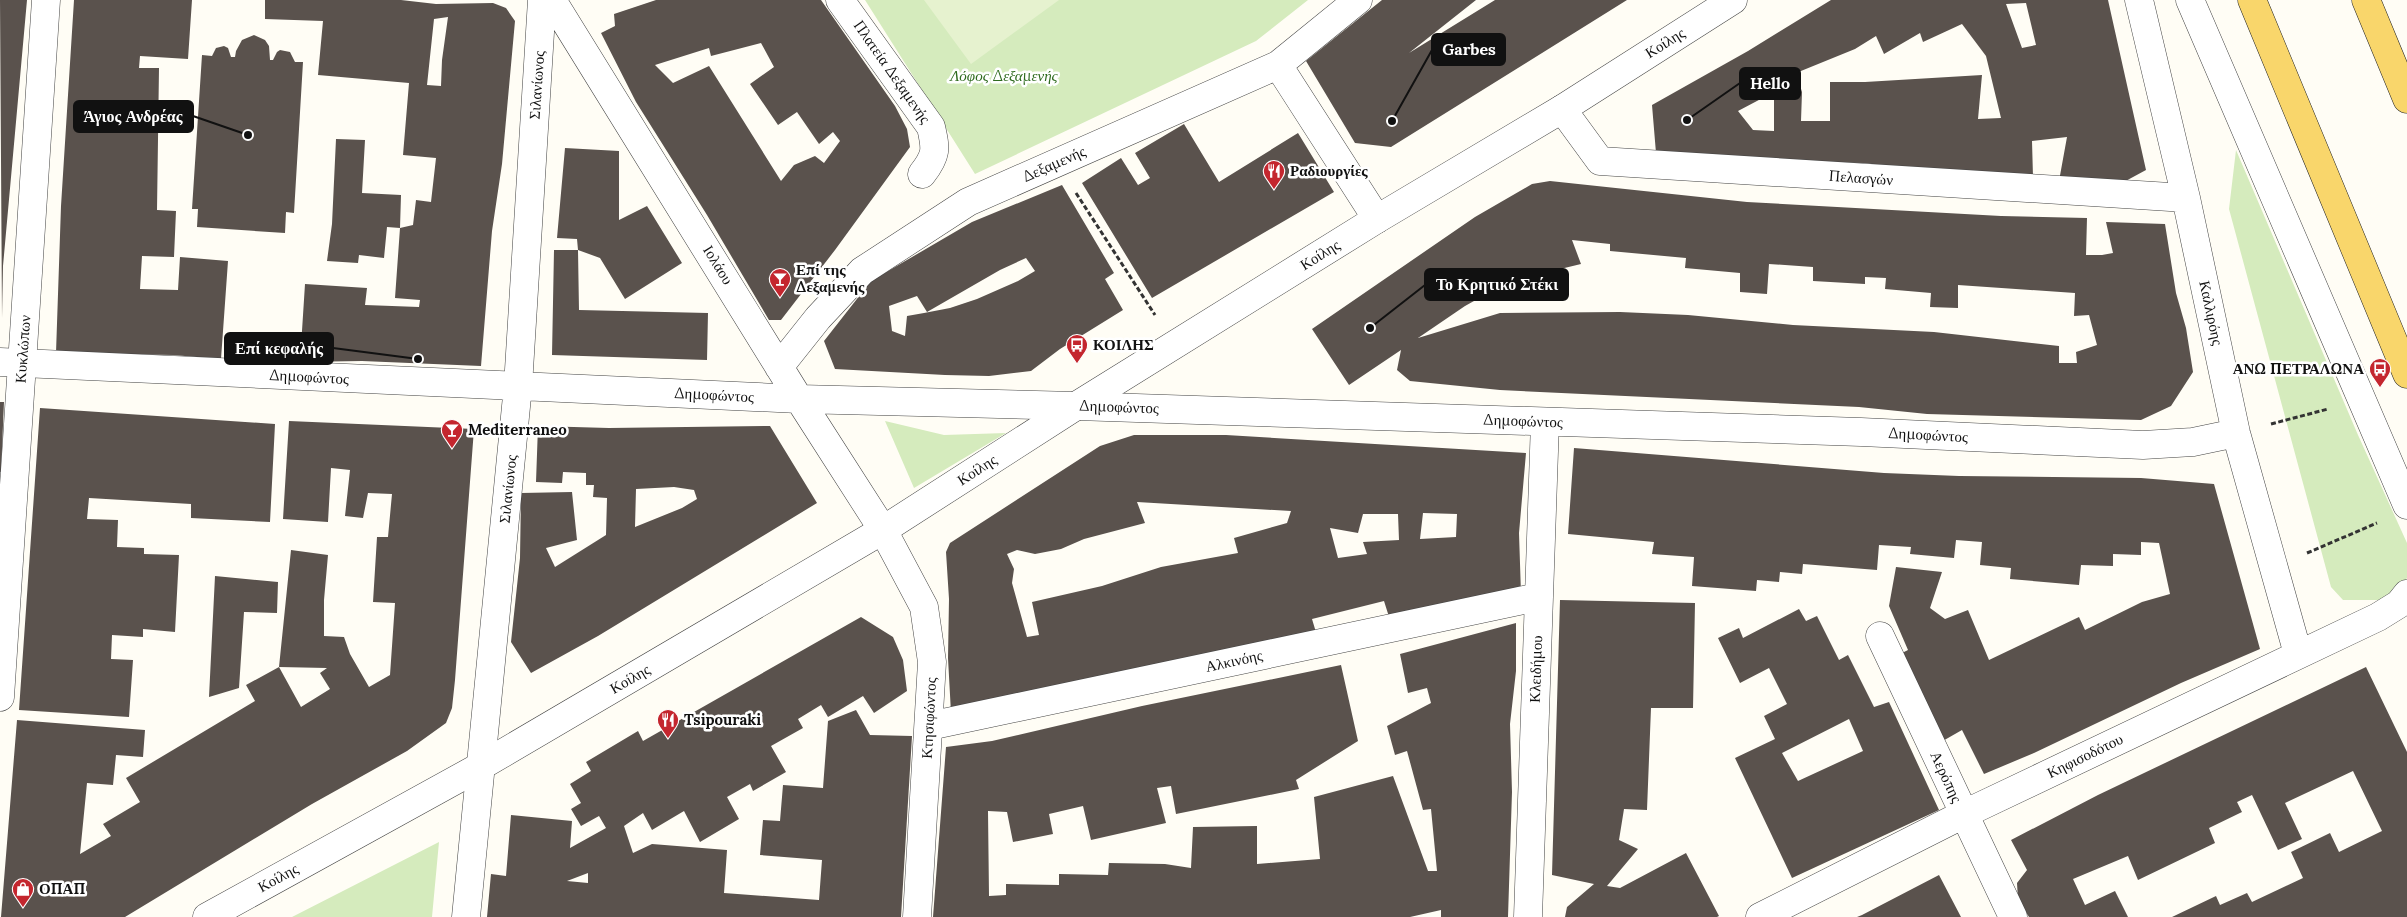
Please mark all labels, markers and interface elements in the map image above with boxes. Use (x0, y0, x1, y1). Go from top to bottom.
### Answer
street label: Πλατεία Δεξαμενής (850, 16, 935, 127)
street label: Κοίλης (1641, 23, 1688, 62)
callout: Garbes (1432, 34, 1505, 65)
text: Garbes (1442, 39, 1496, 59)
street label: Σιλανίωνος (525, 50, 548, 120)
park label: Λόφος Δεξαμενής (948, 66, 1059, 85)
callout: Hello (1740, 68, 1800, 99)
text: Hello (1750, 73, 1790, 93)
callout: Άγιος Ανδρέας (74, 101, 193, 132)
text: Άγιος Ανδρέας (84, 106, 183, 126)
street label: Δεξαμενής (1019, 141, 1088, 186)
restaurant icon: Ραδιουργίες (1262, 159, 1286, 190)
place label: Ραδιουργίες (1290, 161, 1368, 180)
street label: Πελασγών (1828, 166, 1894, 189)
street label: Κοίλης (1296, 235, 1343, 274)
street label: Ιολάου (699, 242, 738, 288)
place label: Επί της Δεξαμενής (796, 260, 865, 296)
bar icon: Επί της Δεξαμενής (768, 267, 792, 298)
callout: Το Κρητικό Στέκι (1425, 269, 1568, 300)
text: Το Κρητικό Στέκι (1436, 274, 1558, 294)
street label: Καλλιρόης (2195, 279, 2228, 347)
street label: Κυκλώπων (11, 314, 34, 384)
callout: Επί κεφαλής (225, 333, 333, 364)
bus stop icon: ΚΟΙΛΗΣ (1065, 333, 1089, 364)
place label: ΚΟΙΛΗΣ (1093, 335, 1154, 354)
text: Επί κεφαλής (235, 338, 323, 358)
bus stop icon: ΑΝΩ ΠΕΤΡΑΛΩΝΑ (2368, 357, 2392, 388)
place label: ΑΝΩ ΠΕΤΡΑΛΩΝΑ (2233, 359, 2364, 378)
street label: Δημοφώντος (269, 365, 349, 388)
street label: Δημοφώντος (674, 383, 754, 406)
street label: Δημοφώντος (1079, 396, 1159, 417)
street label: Δημοφώντος (1483, 410, 1563, 431)
bar icon: Mediterraneo (440, 418, 464, 449)
place label: Mediterraneo (468, 420, 567, 439)
street label: Δημοφώντος (1888, 423, 1968, 446)
street label: Κοίλης (953, 450, 1000, 489)
street label: Σιλανίωνος (494, 454, 521, 524)
street label: Κλειδήμου (1525, 635, 1546, 703)
street label: Αλκινόης (1204, 645, 1264, 676)
street label: Κοίλης (606, 659, 653, 698)
street label: Κτησιφώντος (917, 677, 940, 759)
restaurant icon: Tsipouraki (656, 708, 680, 739)
place label: Tsipouraki (684, 710, 761, 729)
street label: Κηφισοδότου (2044, 729, 2126, 782)
street label: Αερόπης (1926, 748, 1967, 806)
street label: Κοίλης (254, 859, 301, 896)
shop icon: ΟΠΑΠ (11, 877, 35, 908)
place label: ΟΠΑΠ (39, 879, 85, 898)

